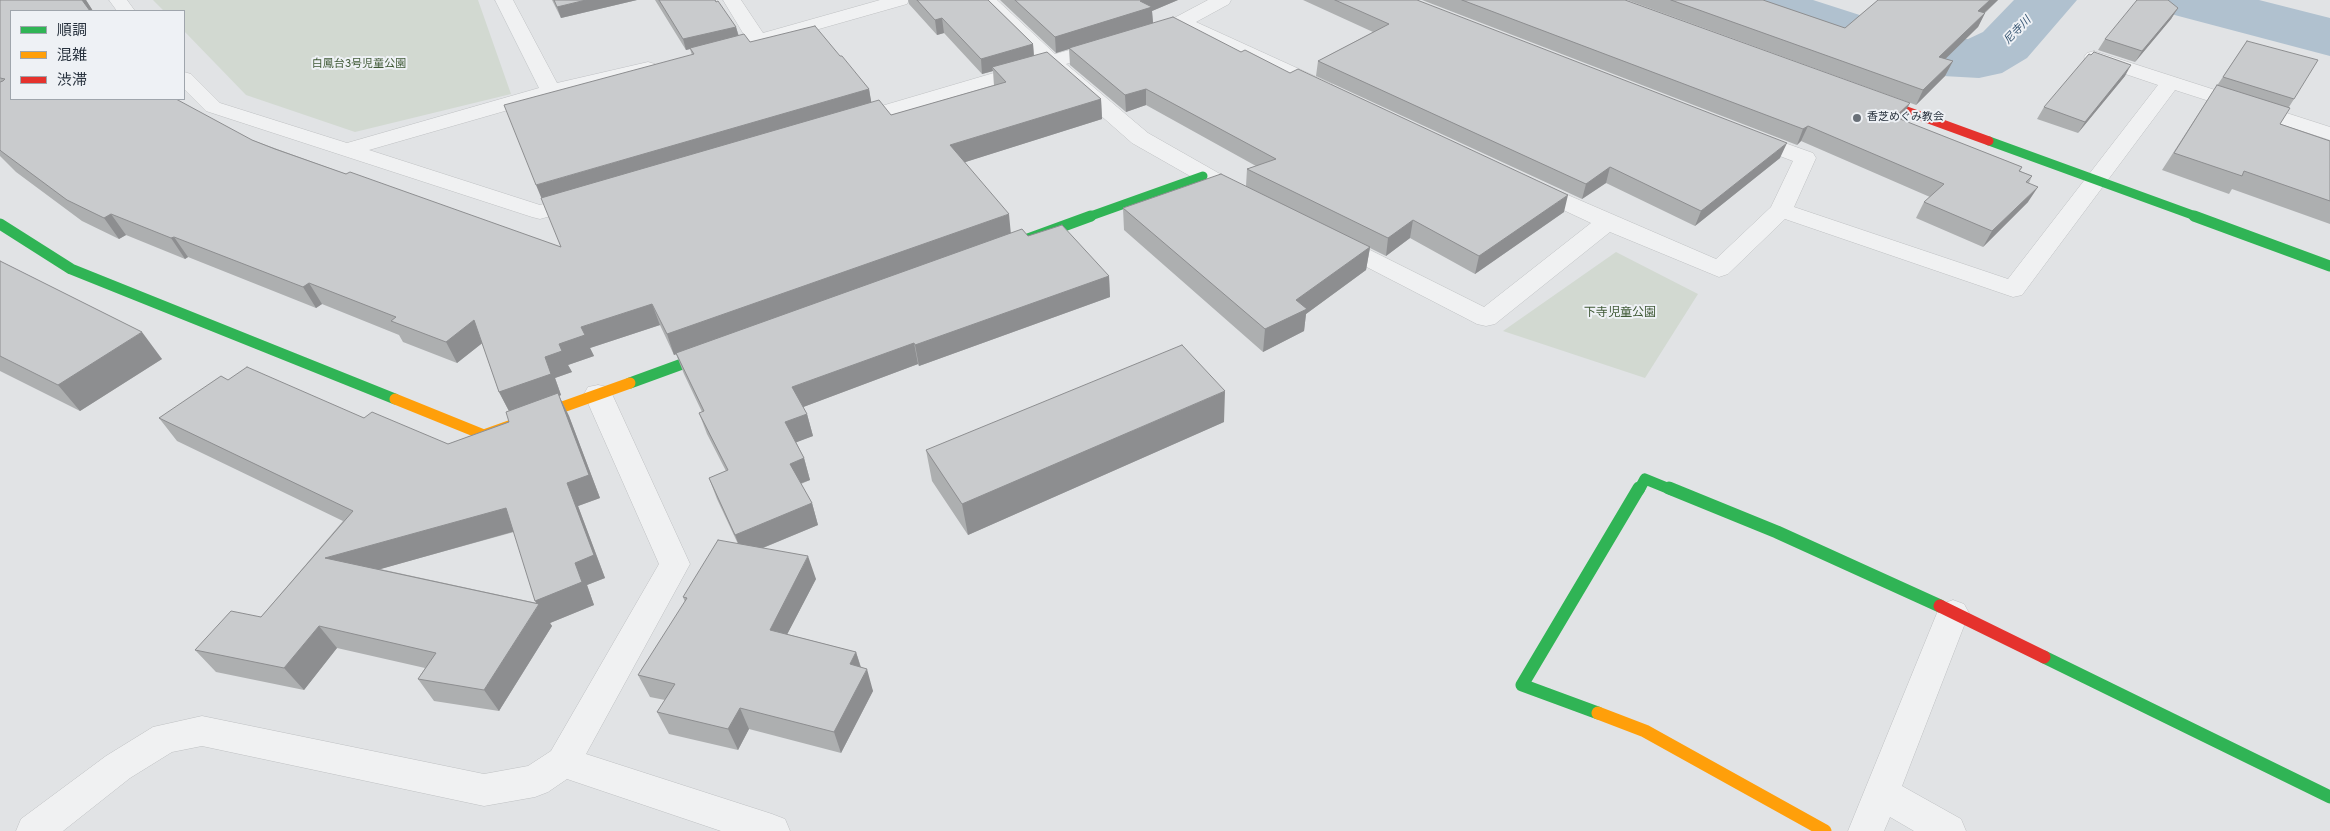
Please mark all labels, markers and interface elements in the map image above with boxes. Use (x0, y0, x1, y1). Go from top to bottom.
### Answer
legend (10, 10, 185, 100)
water label: 尼寺川 (2002, 15, 2034, 47)
text: 順調 (57, 22, 87, 41)
text: 混雑 (57, 47, 87, 66)
park label: 白鳳台3号児童公園 (312, 58, 406, 72)
text: 渋滞 (57, 72, 87, 91)
place label: 香芝めぐみ教会 (1867, 111, 1944, 125)
marker: 香芝めぐみ教会 (1851, 112, 1863, 124)
park label: 下寺児童公園 (1584, 307, 1656, 321)

